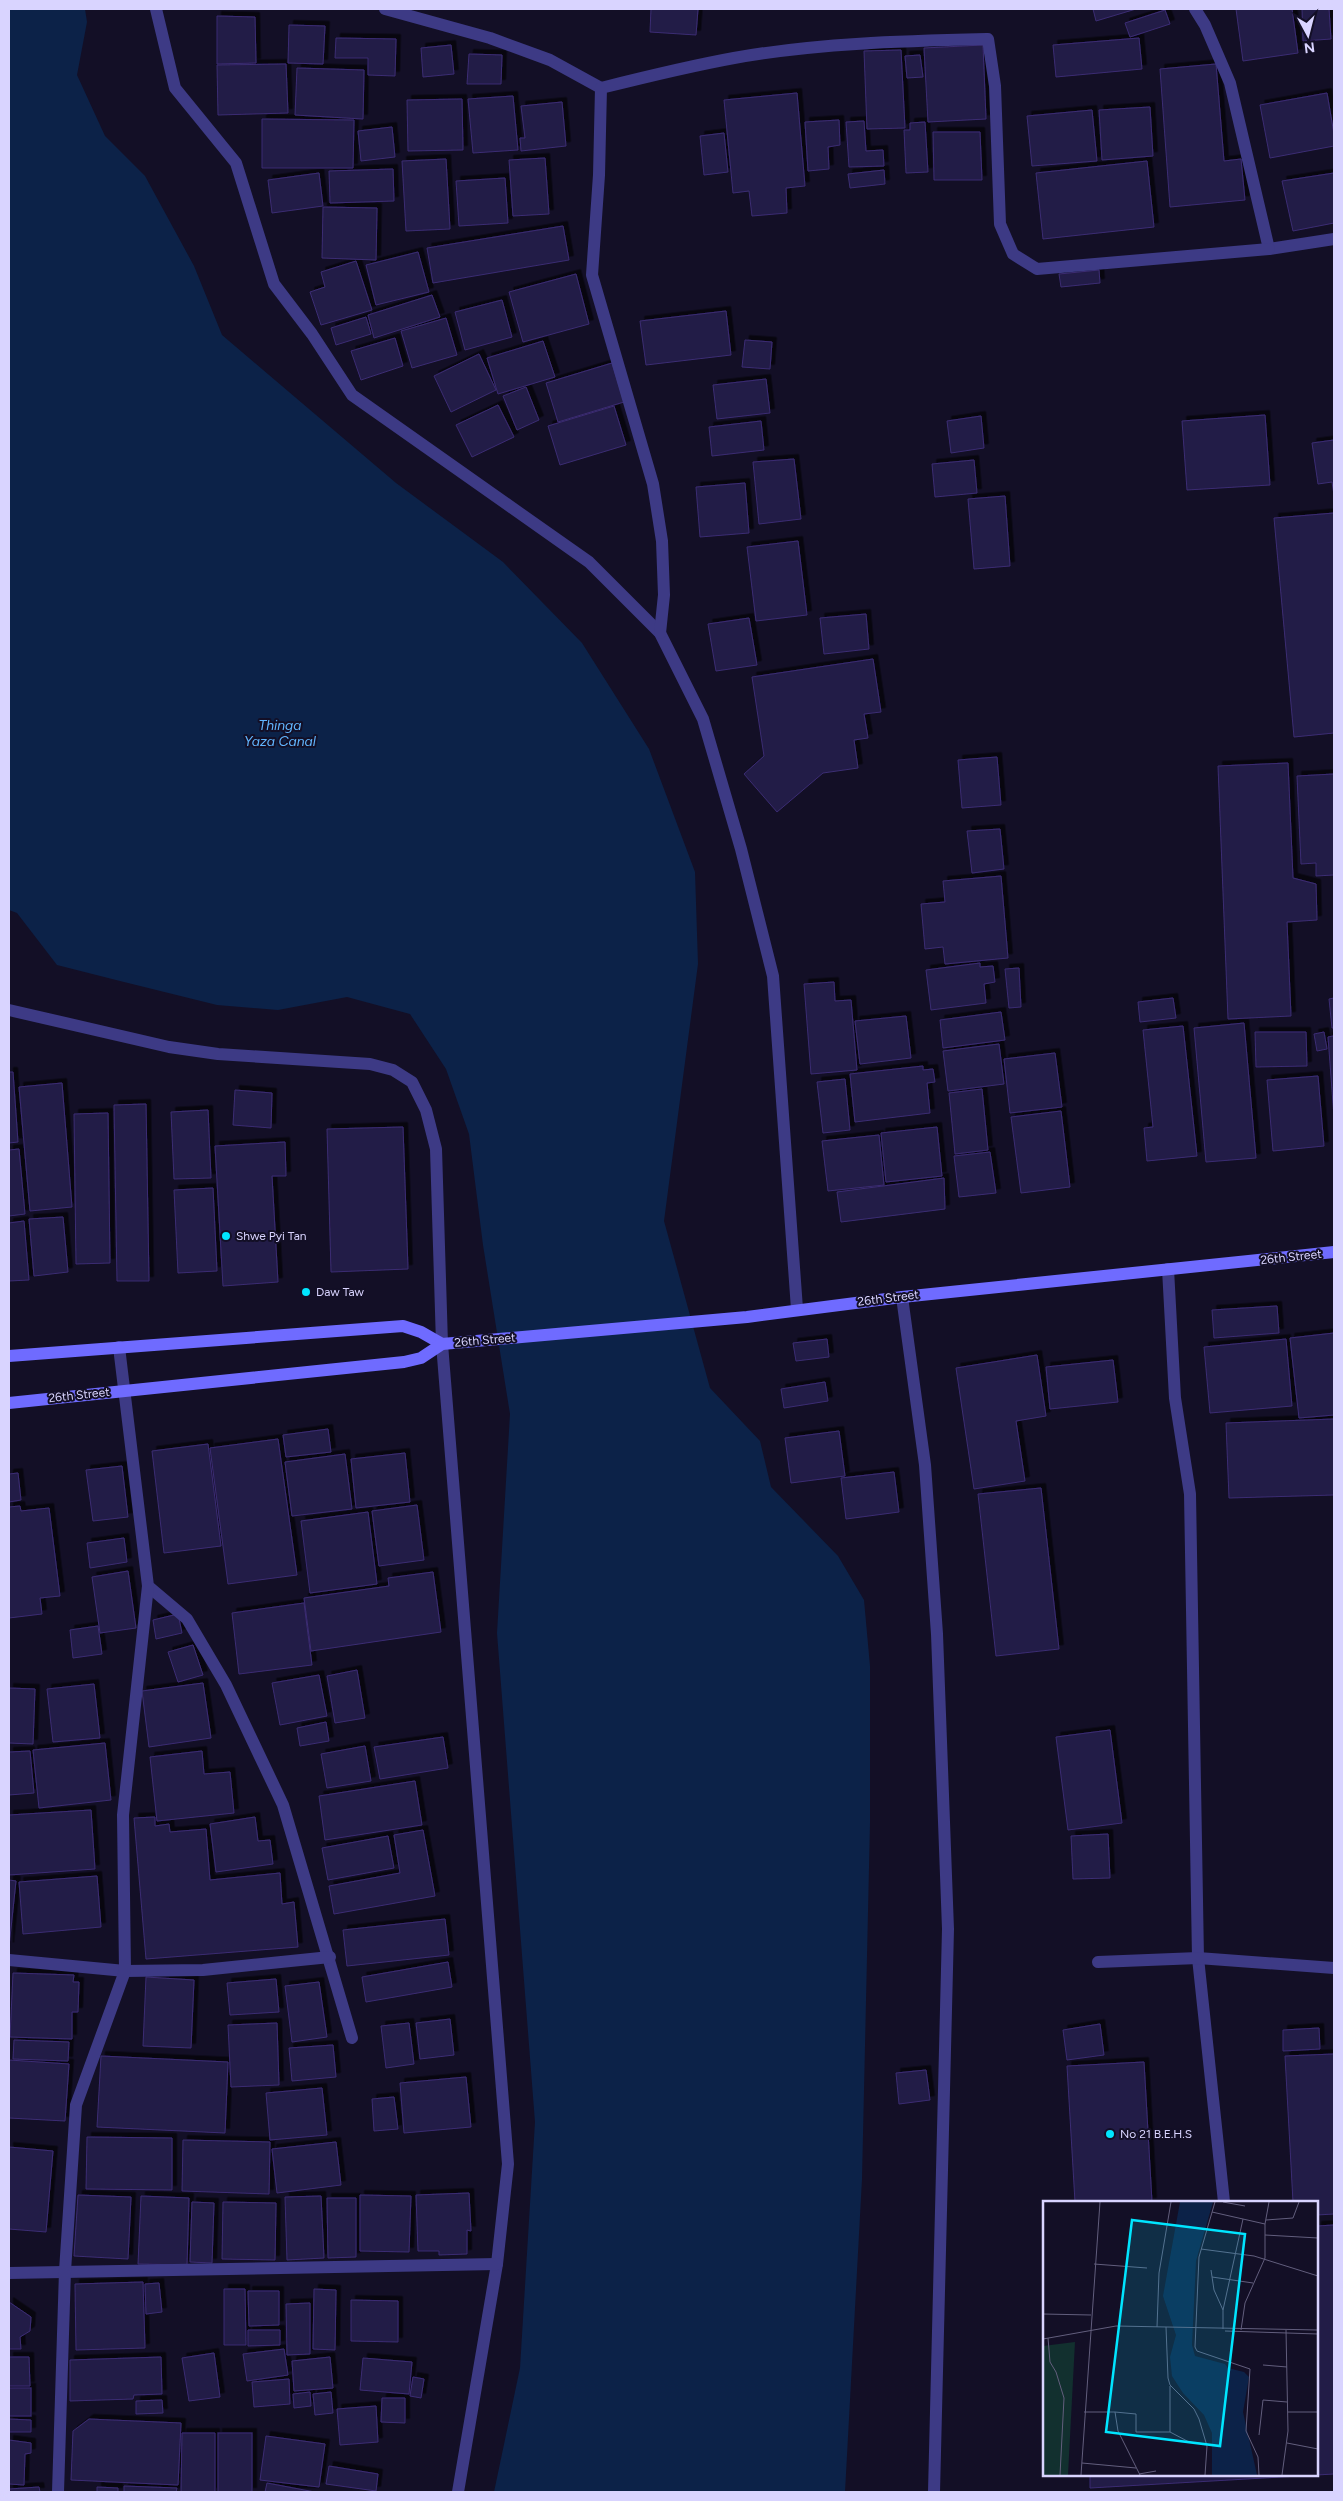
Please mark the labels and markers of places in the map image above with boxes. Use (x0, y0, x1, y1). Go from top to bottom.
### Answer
place label: Shwe Pyi Tan (236, 1229, 307, 1243)
marker: Shwe Pyi Tan (220, 1230, 232, 1242)
place label: Daw Taw (316, 1285, 365, 1299)
marker: Daw Taw (300, 1286, 312, 1298)
place label: No 21 B.E.H.S (1120, 2127, 1192, 2141)
marker: No 21 B.E.H.S (1104, 2128, 1116, 2140)

